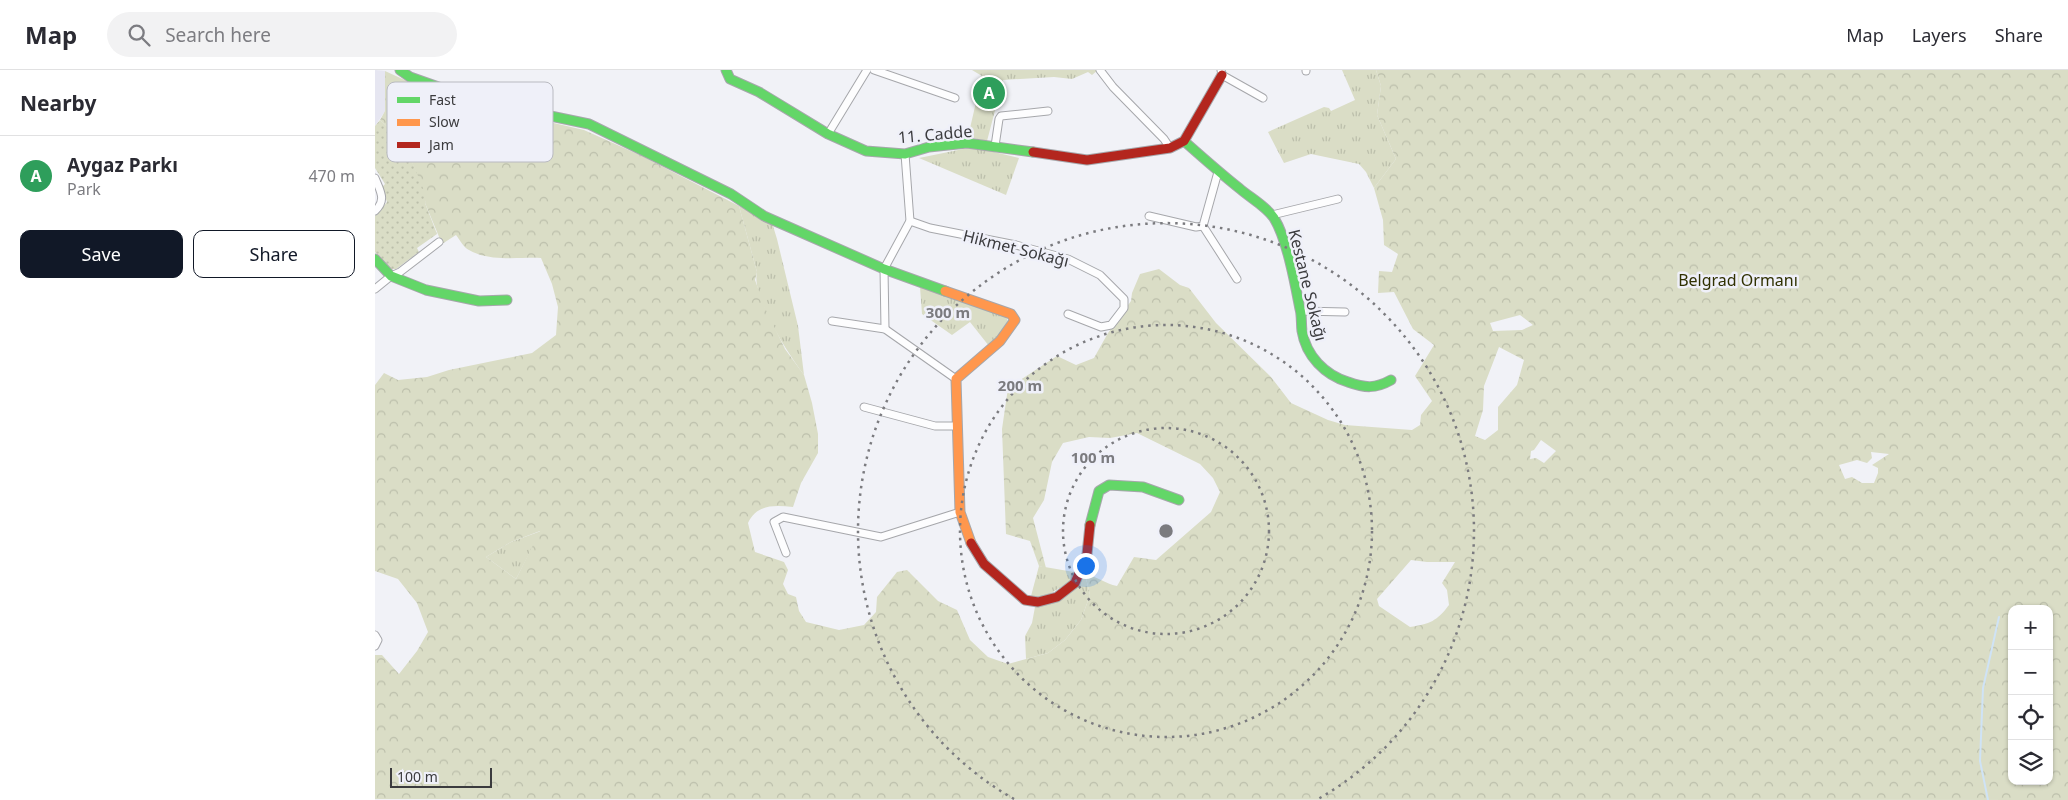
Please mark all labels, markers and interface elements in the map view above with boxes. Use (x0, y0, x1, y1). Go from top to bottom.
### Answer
search box (107, 12, 457, 57)
text: Map (25, 18, 77, 51)
icon: search (125, 21, 153, 49)
text: Search here (165, 22, 271, 48)
text: Map (1846, 23, 1884, 47)
text: Layers (1912, 23, 1967, 47)
text: Share (1995, 23, 2043, 47)
pin: A (973, 74, 1005, 112)
legend (387, 82, 553, 162)
text: Nearby (20, 89, 96, 117)
text: Fast (429, 90, 456, 109)
text: Slow (429, 112, 460, 131)
street label: 11. Cadde (897, 120, 973, 148)
text: Jam (427, 135, 454, 154)
text: Aygaz Parkı (67, 152, 178, 178)
text: A (30, 165, 42, 187)
text: 470 m (308, 165, 355, 187)
text: Park (67, 178, 101, 200)
street label: Hikmet Sokağı (961, 224, 1071, 272)
street label: Kestane Sokağı (1283, 227, 1333, 343)
button: Save (20, 230, 183, 278)
button: Share (193, 230, 355, 278)
park label: Belgrad Ormanı (1678, 269, 1798, 291)
text: 300 m (926, 302, 970, 322)
text: 200 m (998, 375, 1042, 395)
text: 100 m (1071, 447, 1115, 467)
centre of rings (1157, 522, 1175, 540)
your location (1073, 553, 1099, 579)
map controls (2008, 605, 2053, 785)
button: + (2008, 605, 2053, 650)
button: − (2008, 650, 2053, 695)
button: locate (2008, 695, 2053, 740)
button: layers (2008, 740, 2053, 785)
scale bar (390, 765, 493, 788)
text: 100 m (397, 767, 438, 786)

